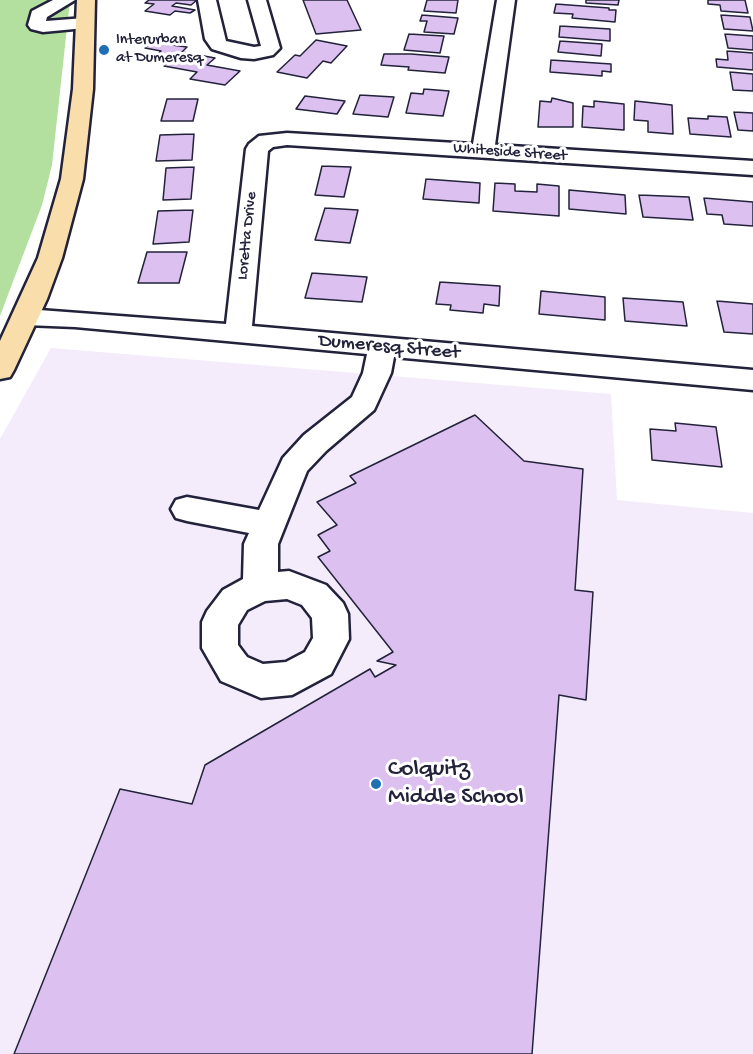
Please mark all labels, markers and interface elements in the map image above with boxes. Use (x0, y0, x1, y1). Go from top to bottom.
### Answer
place label: Interurban at Dumeresq (116, 31, 202, 69)
marker: Interurban at Dumeresq (97, 43, 111, 57)
street label: Whiteside Street (453, 139, 567, 167)
street label: Loretta Drive (234, 191, 262, 281)
street label: Dumeresq Street (317, 330, 461, 366)
place label: Colquitz Middle School (388, 756, 524, 812)
marker: Colquitz Middle School (369, 777, 383, 791)

